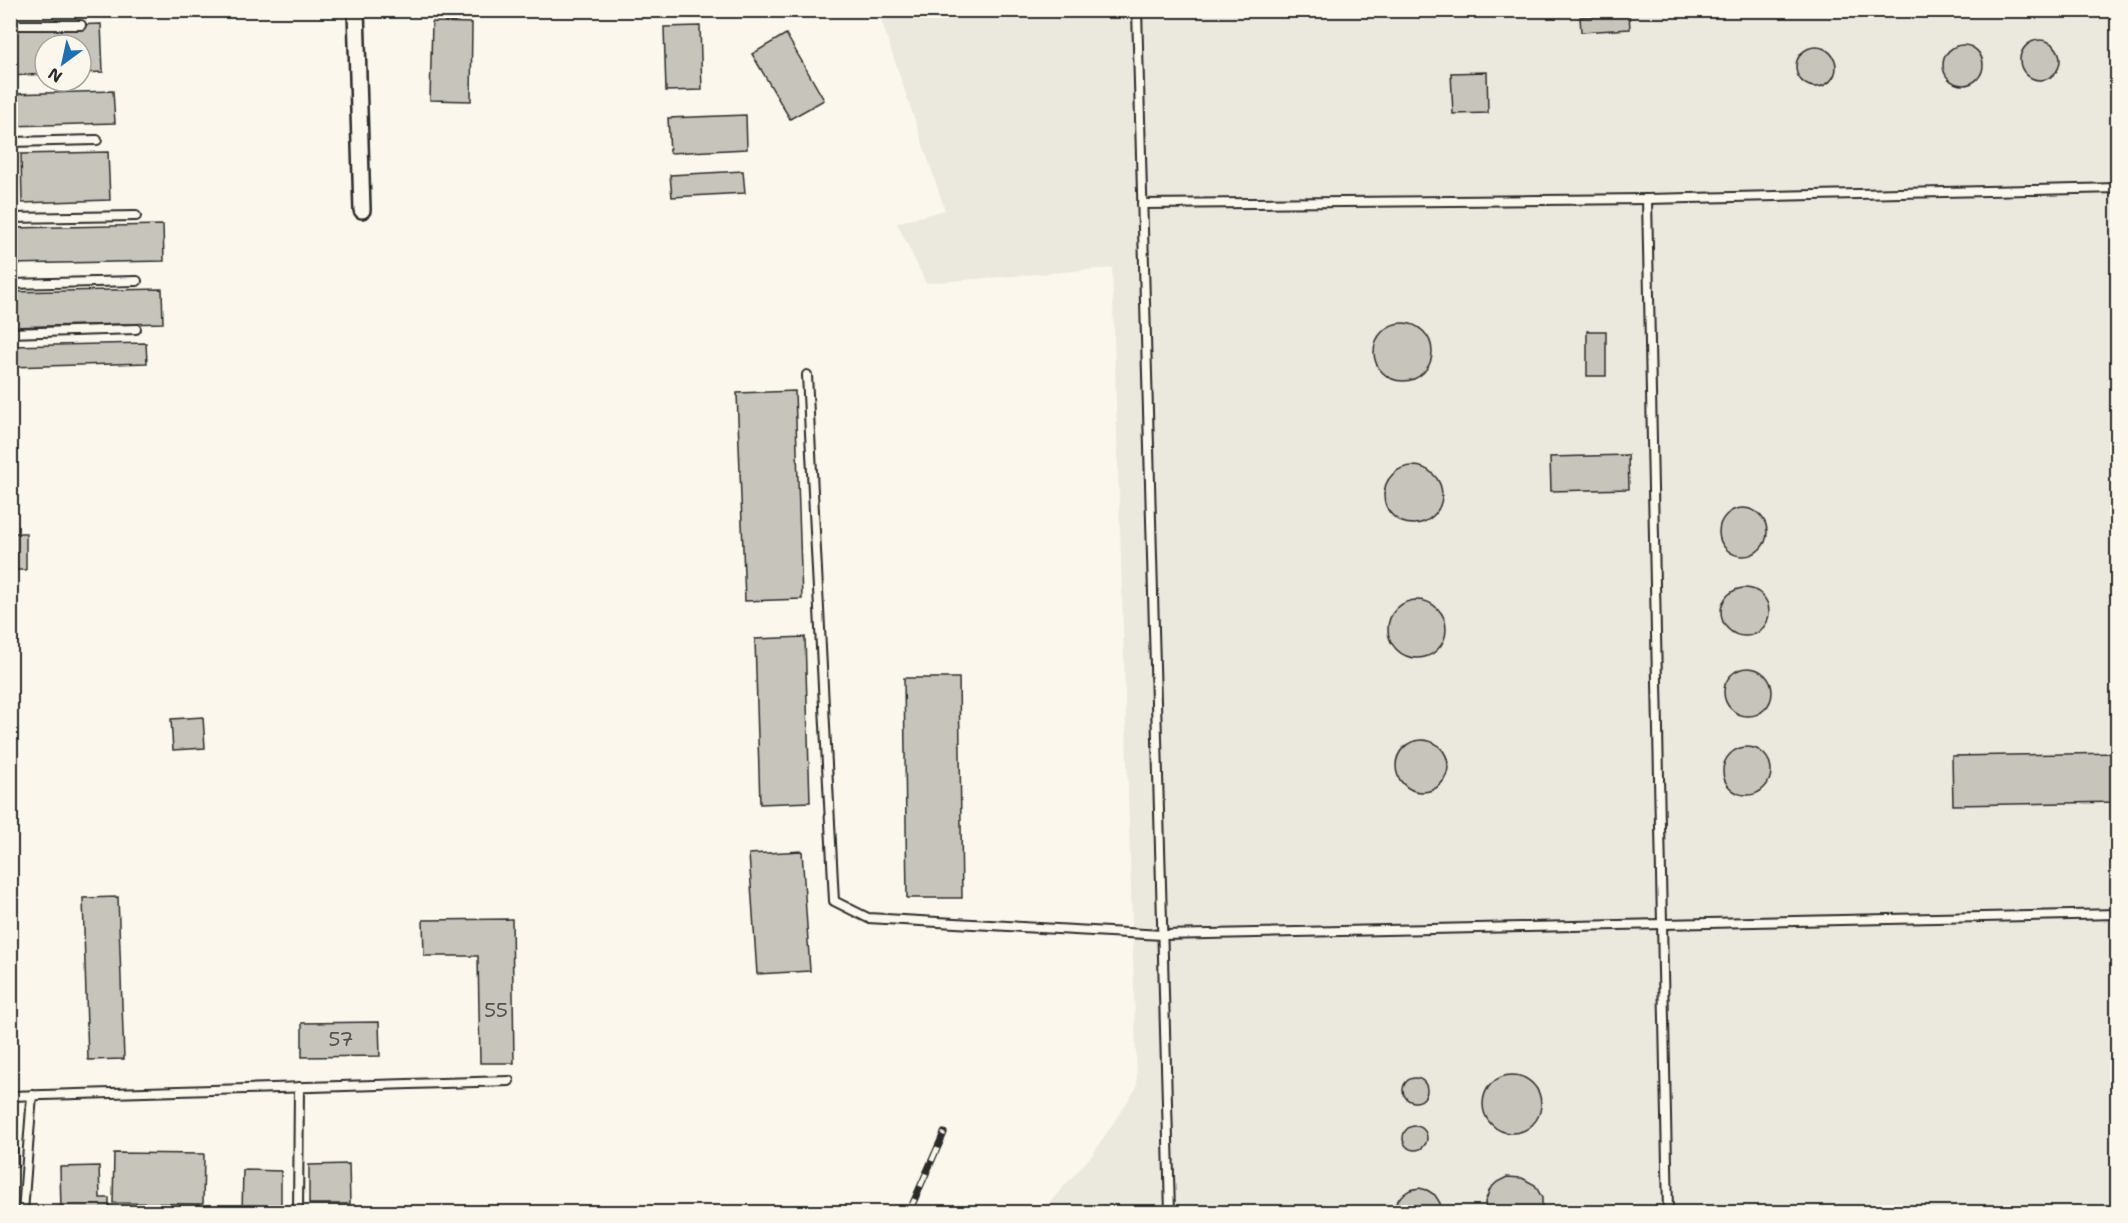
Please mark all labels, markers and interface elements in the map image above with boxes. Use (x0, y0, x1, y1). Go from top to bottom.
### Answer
north arrow (33, 33, 93, 93)
text: N (44, 63, 66, 87)
house number: 55 (484, 997, 508, 1023)
house number: 57 (328, 1026, 354, 1052)

